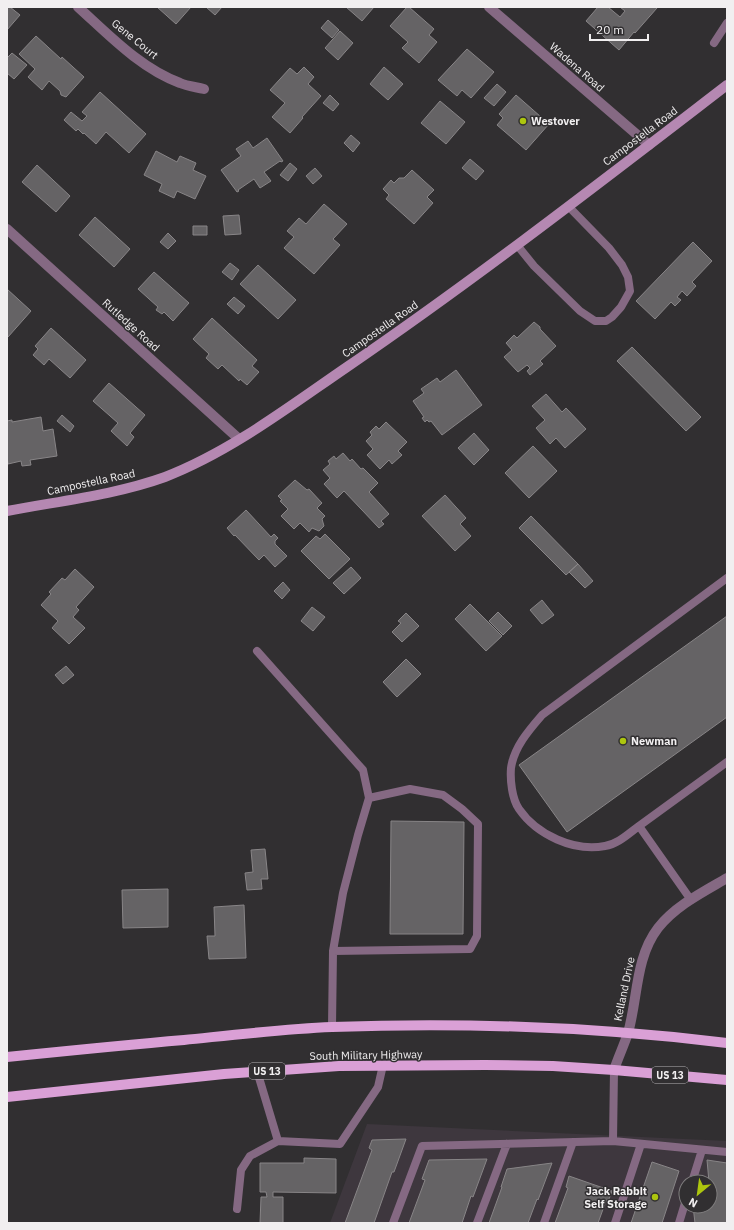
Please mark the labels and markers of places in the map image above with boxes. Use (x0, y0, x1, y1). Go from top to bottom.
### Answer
place label: Westover (531, 114, 580, 128)
marker: Westover (518, 116, 528, 126)
place label: Newman (631, 734, 677, 748)
marker: Newman (618, 736, 628, 746)
place label: Jack Rabbit Self Storage (584, 1184, 647, 1211)
marker: Jack Rabbit Self Storage (650, 1192, 660, 1202)

